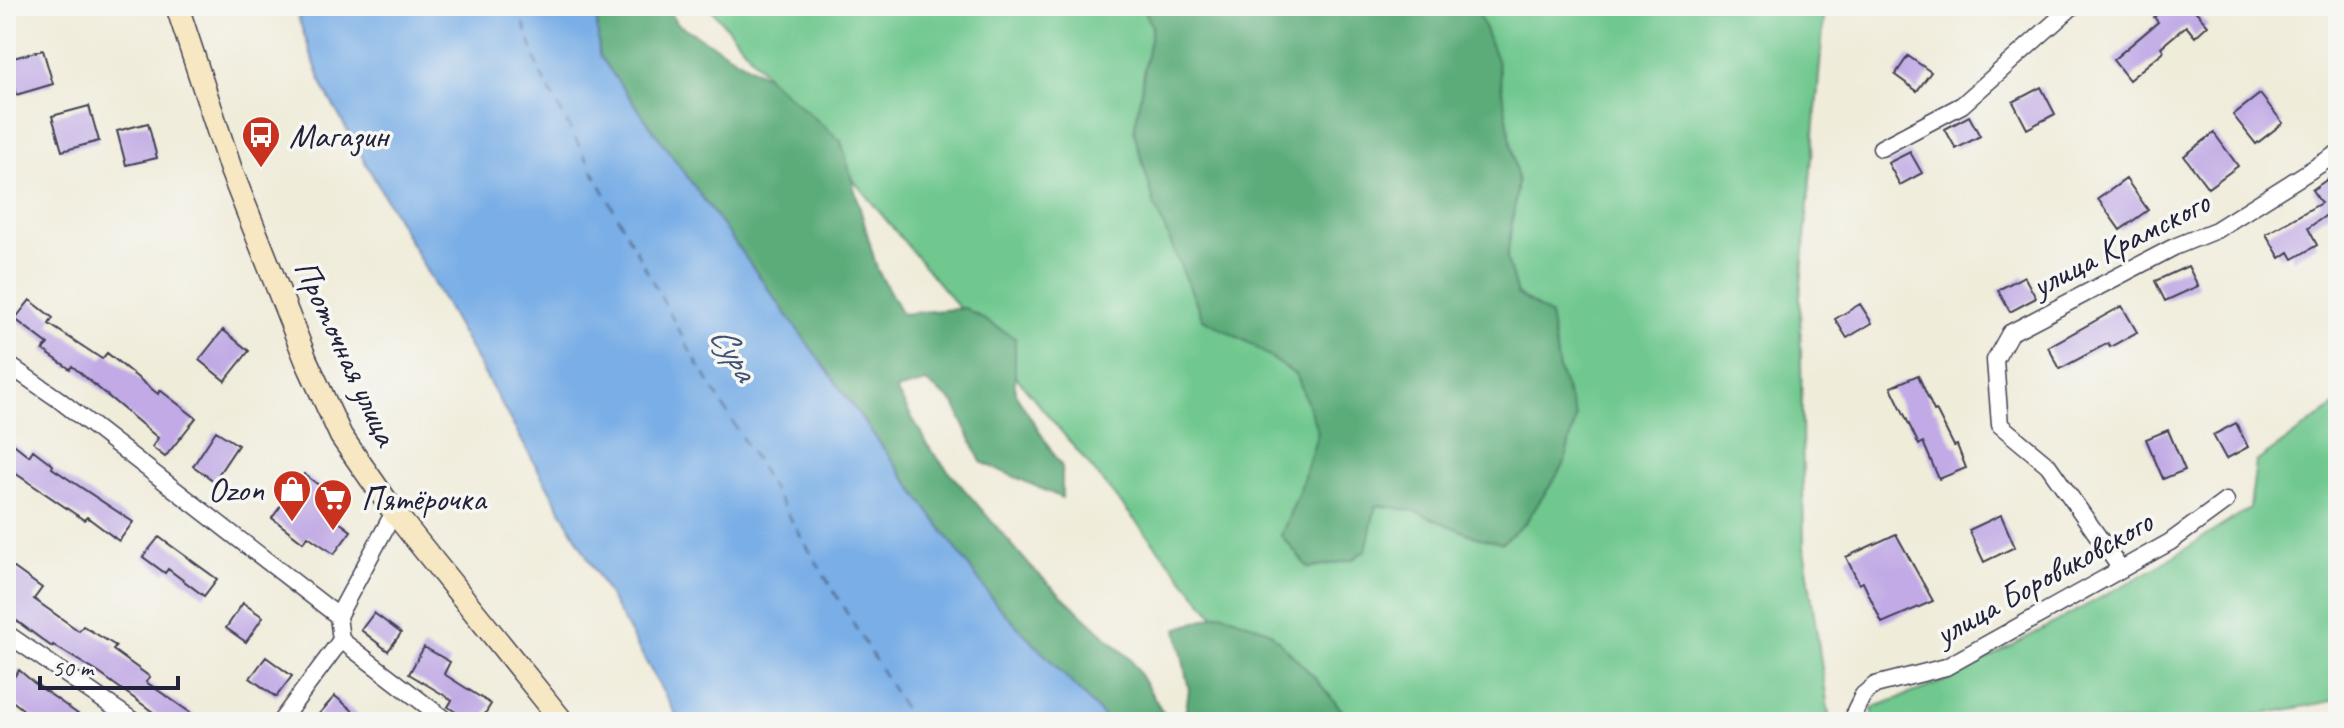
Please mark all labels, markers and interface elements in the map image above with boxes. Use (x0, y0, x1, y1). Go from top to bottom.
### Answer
bus stop icon: Магазин (240, 114, 282, 169)
place label: Магазин (289, 114, 391, 157)
street label: улица Крамского (2022, 179, 2218, 308)
street label: Проточная улица (285, 253, 409, 454)
water label: Сура (700, 316, 770, 392)
place label: Ozon (208, 468, 265, 511)
shop icon: Ozon (271, 468, 313, 523)
supermarket icon: Пятёрочка (312, 477, 354, 532)
place label: Пятёрочка (361, 477, 488, 520)
street label: улица Боровиковского (1925, 499, 2161, 656)
scale bar (40, 640, 178, 690)
text: 50 m (52, 653, 95, 683)

